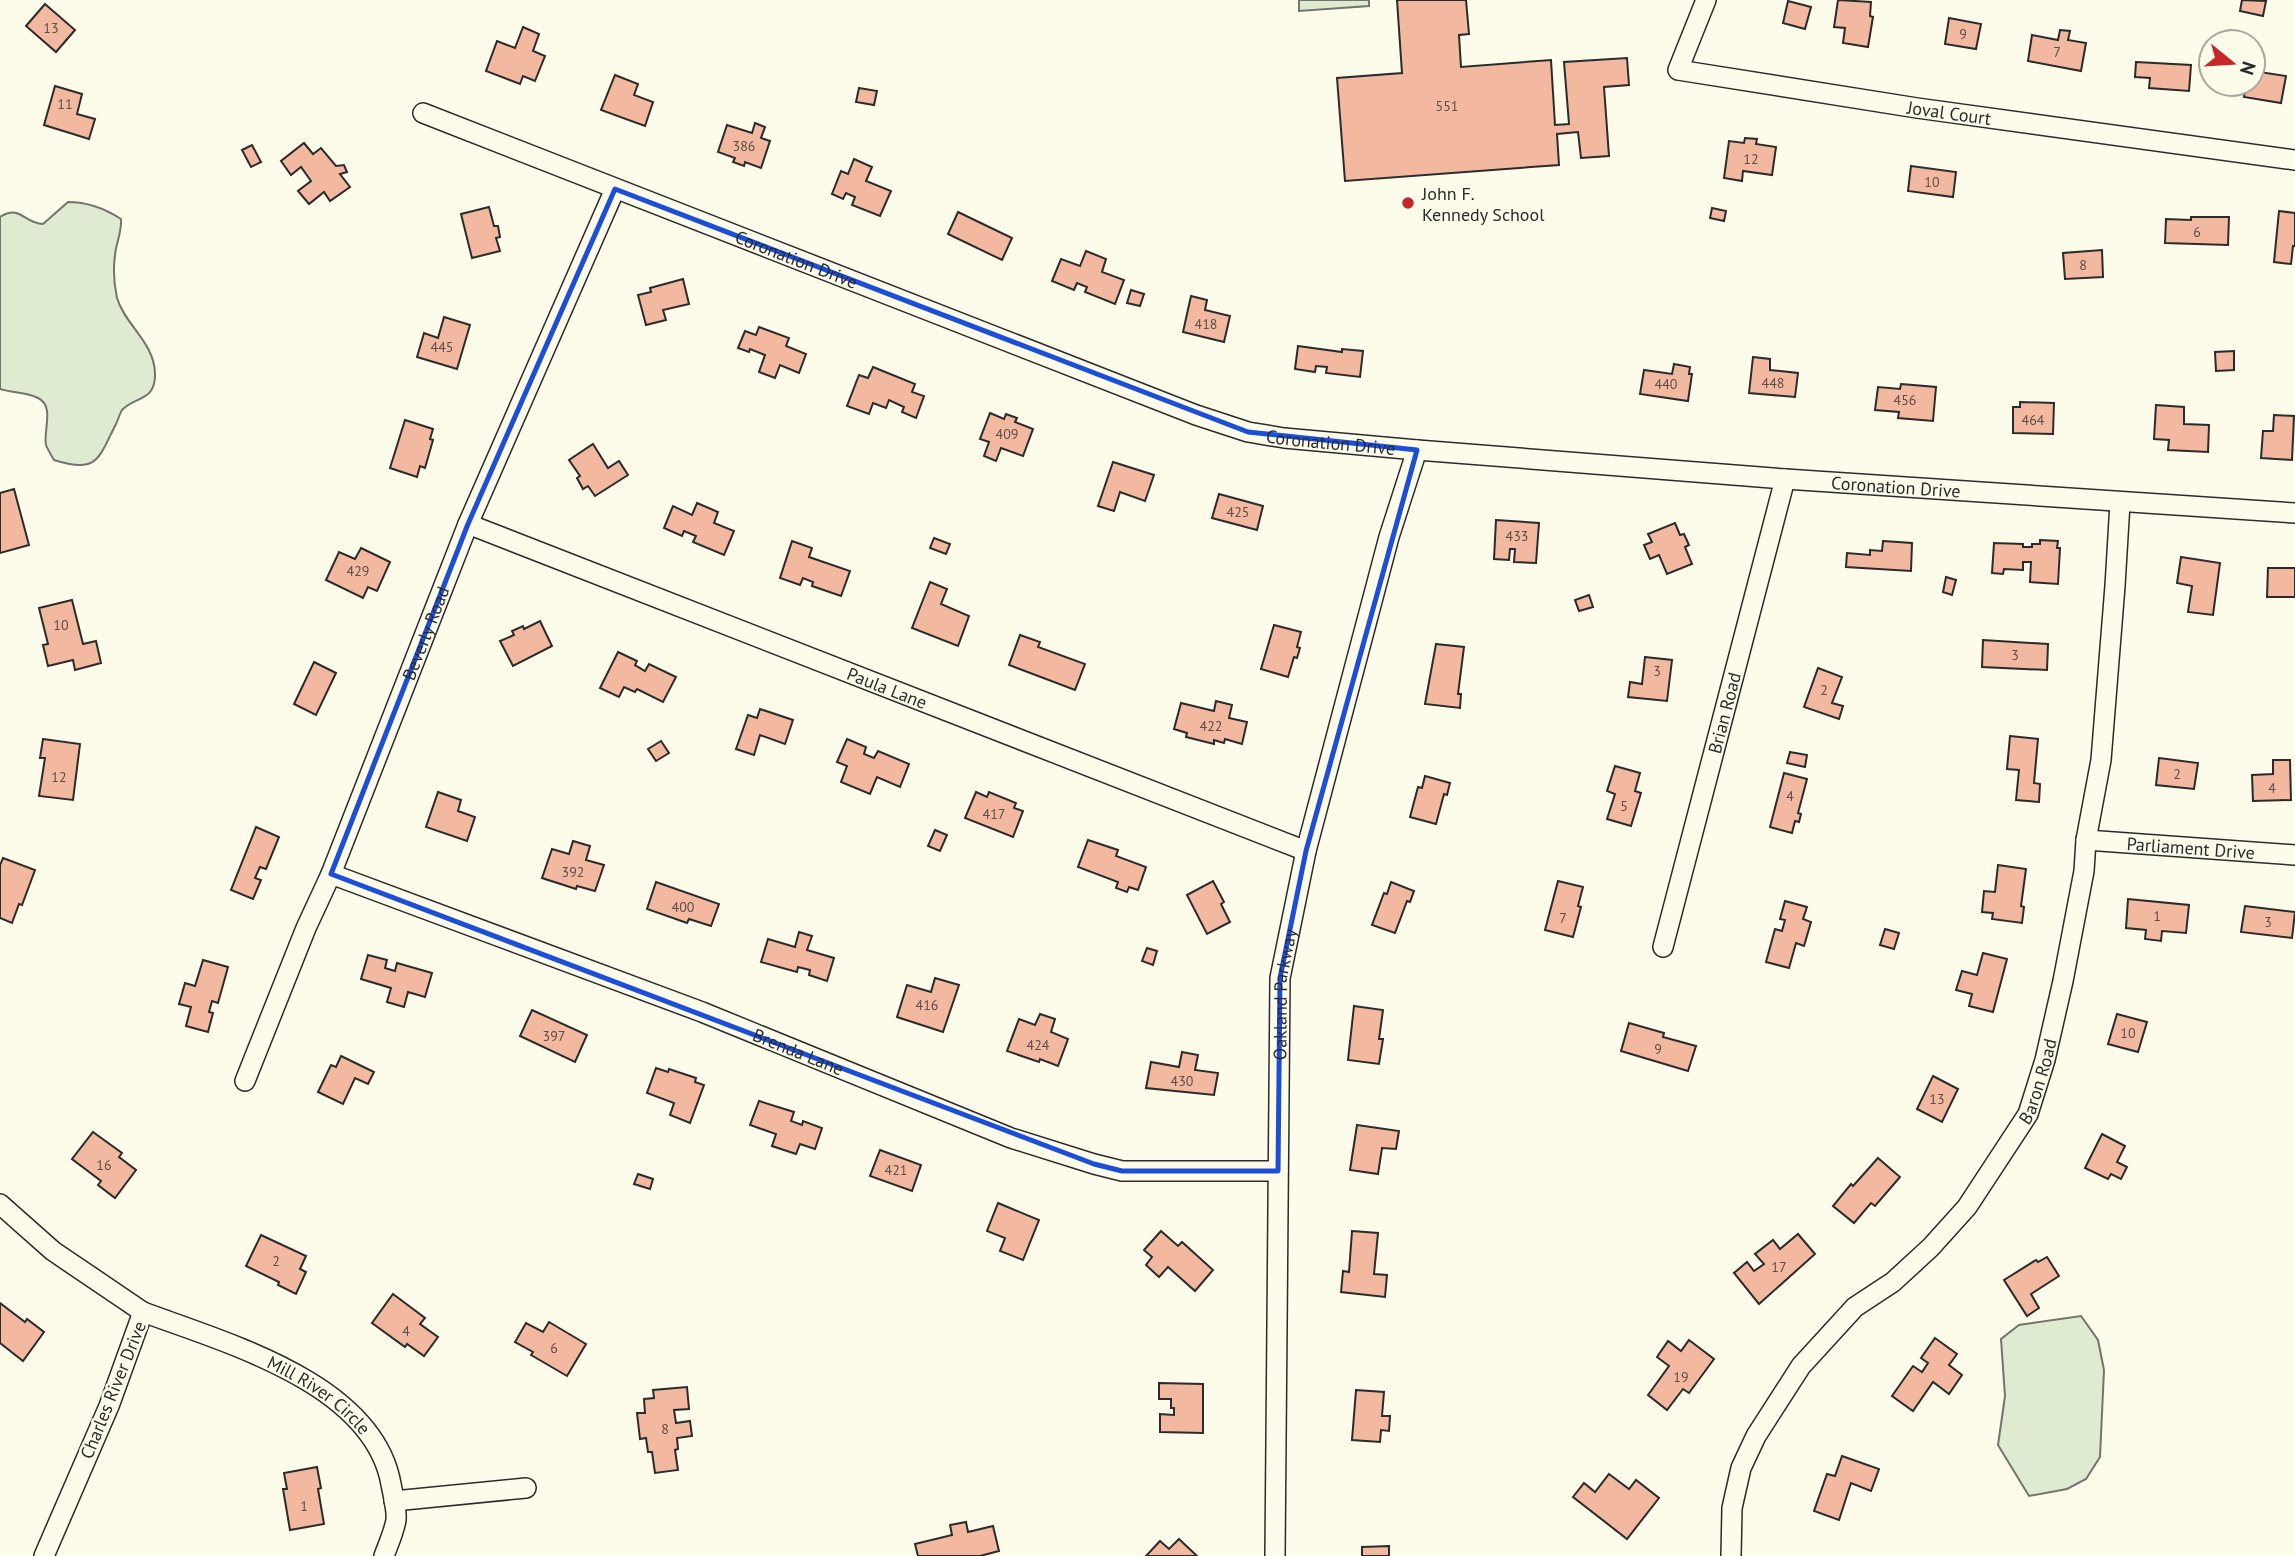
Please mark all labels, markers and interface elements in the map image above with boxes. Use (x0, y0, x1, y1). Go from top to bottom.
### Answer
house number: 13 (43, 19, 59, 37)
house number: 9 (1959, 25, 1967, 43)
north arrow (2197, 28, 2267, 98)
house number: 7 (2053, 43, 2061, 61)
text: N (2235, 59, 2262, 78)
house number: 11 (57, 95, 73, 113)
street label: Joval Court (1905, 95, 1993, 130)
house number: 551 (1436, 97, 1458, 115)
house number: 386 (733, 137, 755, 155)
house number: 12 (1743, 150, 1759, 168)
house number: 10 (1924, 173, 1940, 191)
place label: John F. Kennedy School (1421, 182, 1545, 226)
marker: John F. Kennedy School (1400, 195, 1416, 211)
house number: 6 (2193, 223, 2201, 241)
street label: Coronation Drive (732, 225, 861, 293)
house number: 8 (2079, 256, 2087, 274)
house number: 418 (1195, 315, 1217, 333)
house number: 445 (431, 338, 453, 356)
house number: 448 (1762, 374, 1784, 392)
house number: 440 (1655, 375, 1678, 393)
house number: 456 (1894, 391, 1916, 409)
house number: 464 (2022, 411, 2045, 429)
street label: Coronation Drive (1264, 424, 1396, 459)
house number: 409 (996, 425, 1018, 443)
street label: Coronation Drive (1831, 471, 1961, 502)
house number: 425 (1227, 503, 1249, 521)
house number: 433 (1506, 527, 1528, 545)
house number: 429 (347, 562, 369, 580)
street label: Beverly Road (397, 583, 454, 683)
house number: 10 (53, 616, 69, 634)
house number: 3 (2011, 646, 2019, 664)
street label: Paula Lane (844, 662, 931, 714)
house number: 3 (1653, 662, 1661, 680)
street label: Brian Road (1702, 670, 1746, 756)
house number: 2 (1820, 681, 1828, 699)
house number: 422 (1200, 717, 1222, 735)
house number: 2 (2173, 765, 2181, 783)
house number: 12 (51, 768, 67, 786)
house number: 4 (2268, 779, 2276, 797)
house number: 4 (1786, 787, 1794, 805)
house number: 5 (1620, 797, 1628, 815)
house number: 417 (983, 805, 1005, 823)
street label: Parliament Drive (2126, 831, 2256, 864)
house number: 392 (562, 863, 584, 881)
house number: 400 (672, 898, 695, 916)
house number: 1 (2153, 907, 2161, 925)
house number: 7 (1559, 909, 1567, 927)
house number: 3 (2264, 913, 2272, 931)
street label: Oakland Parkway (1268, 926, 1301, 1060)
house number: 416 (916, 996, 938, 1014)
street label: Brenda Lane (750, 1023, 847, 1080)
house number: 10 (2120, 1024, 2136, 1042)
house number: 397 (543, 1027, 565, 1045)
house number: 424 (1027, 1036, 1050, 1054)
street label: Baron Road (2013, 1036, 2061, 1128)
house number: 9 (1654, 1040, 1662, 1058)
house number: 430 (1171, 1072, 1194, 1090)
house number: 13 (1929, 1090, 1945, 1108)
house number: 16 (96, 1156, 112, 1174)
house number: 421 (885, 1161, 907, 1179)
house number: 2 (272, 1252, 280, 1270)
house number: 17 (1771, 1258, 1787, 1276)
street label: Charles River Drive (75, 1318, 151, 1462)
house number: 4 (402, 1322, 410, 1340)
house number: 6 (550, 1339, 558, 1357)
street label: Mill River Circle (264, 1350, 376, 1439)
house number: 19 (1673, 1368, 1689, 1386)
house number: 8 (661, 1420, 669, 1438)
house number: 1 (300, 1497, 308, 1515)

